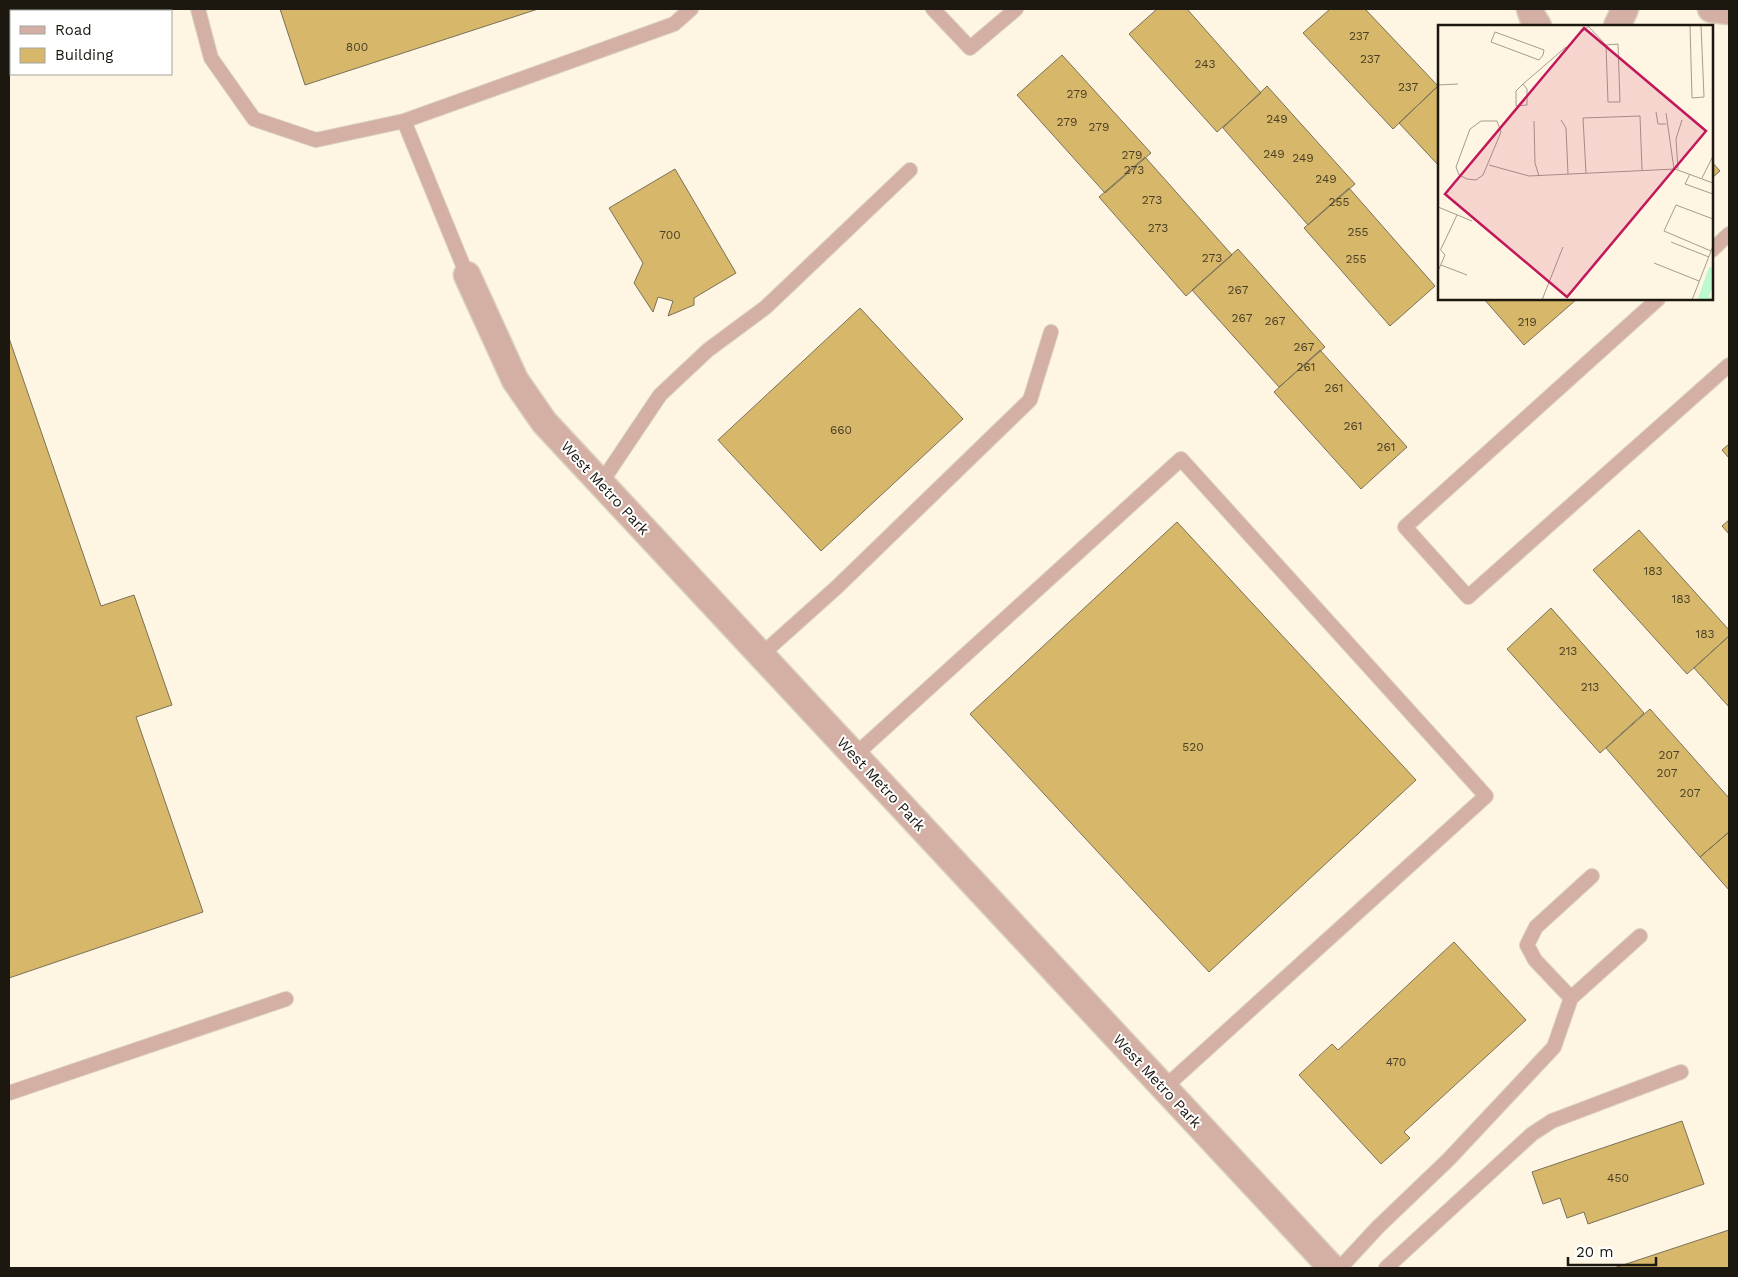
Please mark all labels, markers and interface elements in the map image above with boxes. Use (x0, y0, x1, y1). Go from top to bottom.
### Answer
legend (10, 10, 172, 75)
text: Road (55, 21, 92, 39)
inset map (1438, 25, 1713, 300)
house number: 237 (1349, 29, 1369, 43)
house number: 800 (346, 40, 368, 54)
text: Building (55, 46, 113, 64)
house number: 237 (1360, 52, 1380, 66)
house number: 243 (1195, 57, 1215, 71)
house number: 237 (1398, 80, 1418, 94)
house number: 279 (1067, 87, 1087, 101)
house number: 249 (1266, 112, 1288, 126)
house number: 279 (1057, 115, 1077, 129)
house number: 279 (1089, 120, 1109, 134)
house number: 249 (1263, 147, 1285, 161)
house number: 279 (1122, 148, 1142, 162)
house number: 249 (1292, 151, 1314, 165)
house number: 273 (1124, 163, 1144, 177)
house number: 249 (1315, 172, 1337, 186)
house number: 273 (1142, 193, 1162, 207)
house number: 255 (1329, 195, 1349, 209)
house number: 273 (1148, 221, 1168, 235)
house number: 255 (1348, 225, 1368, 239)
house number: 700 (659, 228, 681, 242)
house number: 273 (1202, 251, 1222, 265)
house number: 255 (1346, 252, 1366, 266)
house number: 267 (1228, 283, 1249, 297)
house number: 267 (1232, 311, 1253, 325)
house number: 267 (1265, 314, 1286, 328)
house number: 219 (1517, 315, 1537, 329)
house number: 267 (1294, 340, 1315, 354)
house number: 261 (1297, 360, 1315, 374)
house number: 261 (1325, 381, 1343, 395)
house number: 261 (1344, 419, 1362, 433)
house number: 660 (830, 423, 852, 437)
street label: West Metro Park (557, 437, 653, 539)
house number: 261 (1377, 440, 1395, 454)
house number: 183 (1644, 564, 1662, 578)
house number: 183 (1672, 592, 1690, 606)
house number: 183 (1696, 627, 1714, 641)
house number: 213 (1559, 644, 1577, 658)
house number: 213 (1581, 680, 1599, 694)
street label: West Metro Park (833, 733, 929, 835)
house number: 520 (1182, 740, 1204, 754)
house number: 207 (1659, 748, 1680, 762)
house number: 207 (1657, 766, 1678, 780)
house number: 207 (1680, 786, 1701, 800)
street label: West Metro Park (1109, 1030, 1205, 1132)
house number: 470 (1386, 1055, 1406, 1069)
house number: 450 (1607, 1171, 1629, 1185)
scale bar (1568, 1234, 1656, 1266)
text: 20 m (1576, 1243, 1614, 1261)

